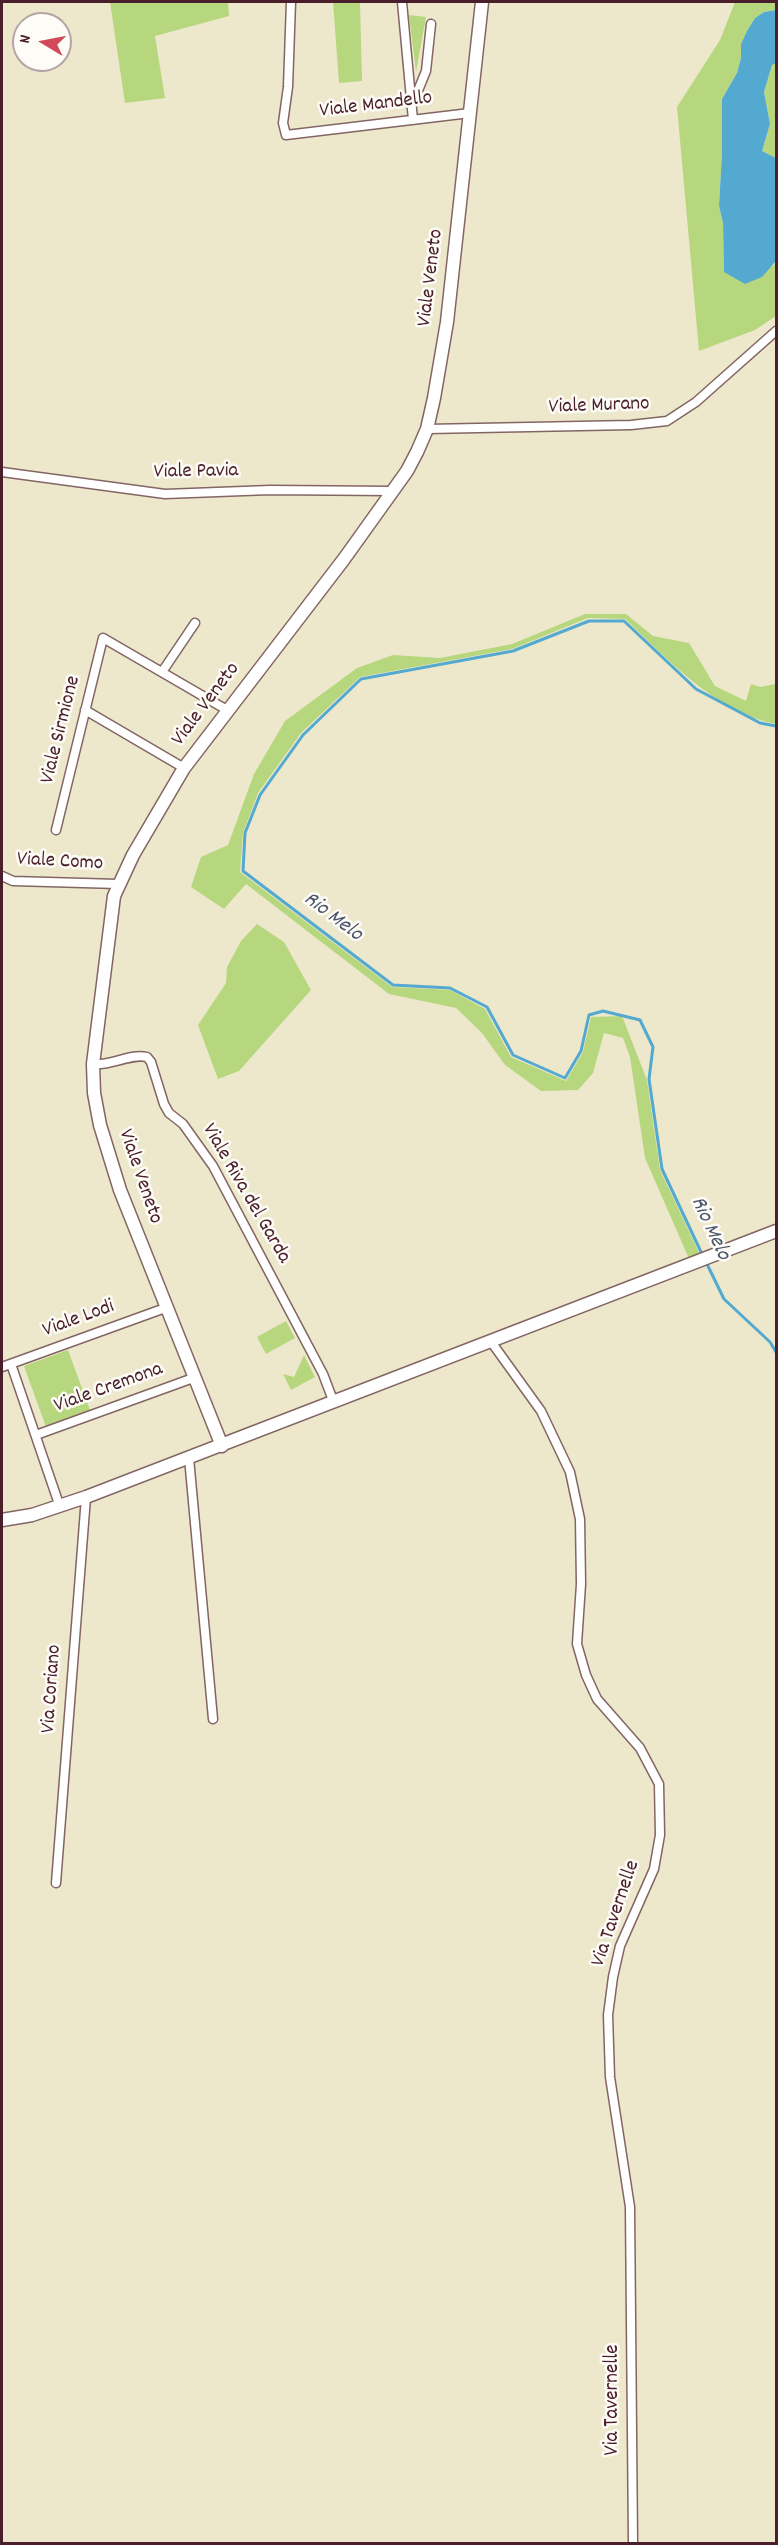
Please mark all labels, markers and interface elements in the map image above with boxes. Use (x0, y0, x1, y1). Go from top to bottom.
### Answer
north arrow (12, 12, 72, 72)
text: N (14, 33, 38, 45)
street label: Viale Mandello (318, 87, 434, 125)
street label: Viale Veneto (414, 228, 450, 328)
street label: Viale Murano (548, 393, 650, 421)
street label: Viale Pavia (153, 460, 239, 486)
street label: Viale Veneto (167, 658, 247, 752)
street label: Viale Sirmione (36, 673, 88, 787)
street label: Viale Como (16, 848, 104, 878)
water label: Rio Melo (297, 887, 367, 949)
street label: Viale Riva del Garda (195, 1120, 295, 1268)
street label: Viale Veneto (111, 1126, 167, 1228)
water label: Rio Melo (683, 1193, 735, 1265)
street label: Viale Lodi (40, 1295, 118, 1345)
street label: Viale Cremona (51, 1358, 167, 1420)
street label: Via Coriano (37, 1644, 69, 1734)
street label: Via Tavernelle (587, 1858, 647, 1970)
street label: Via Tavernelle (601, 2345, 627, 2455)

